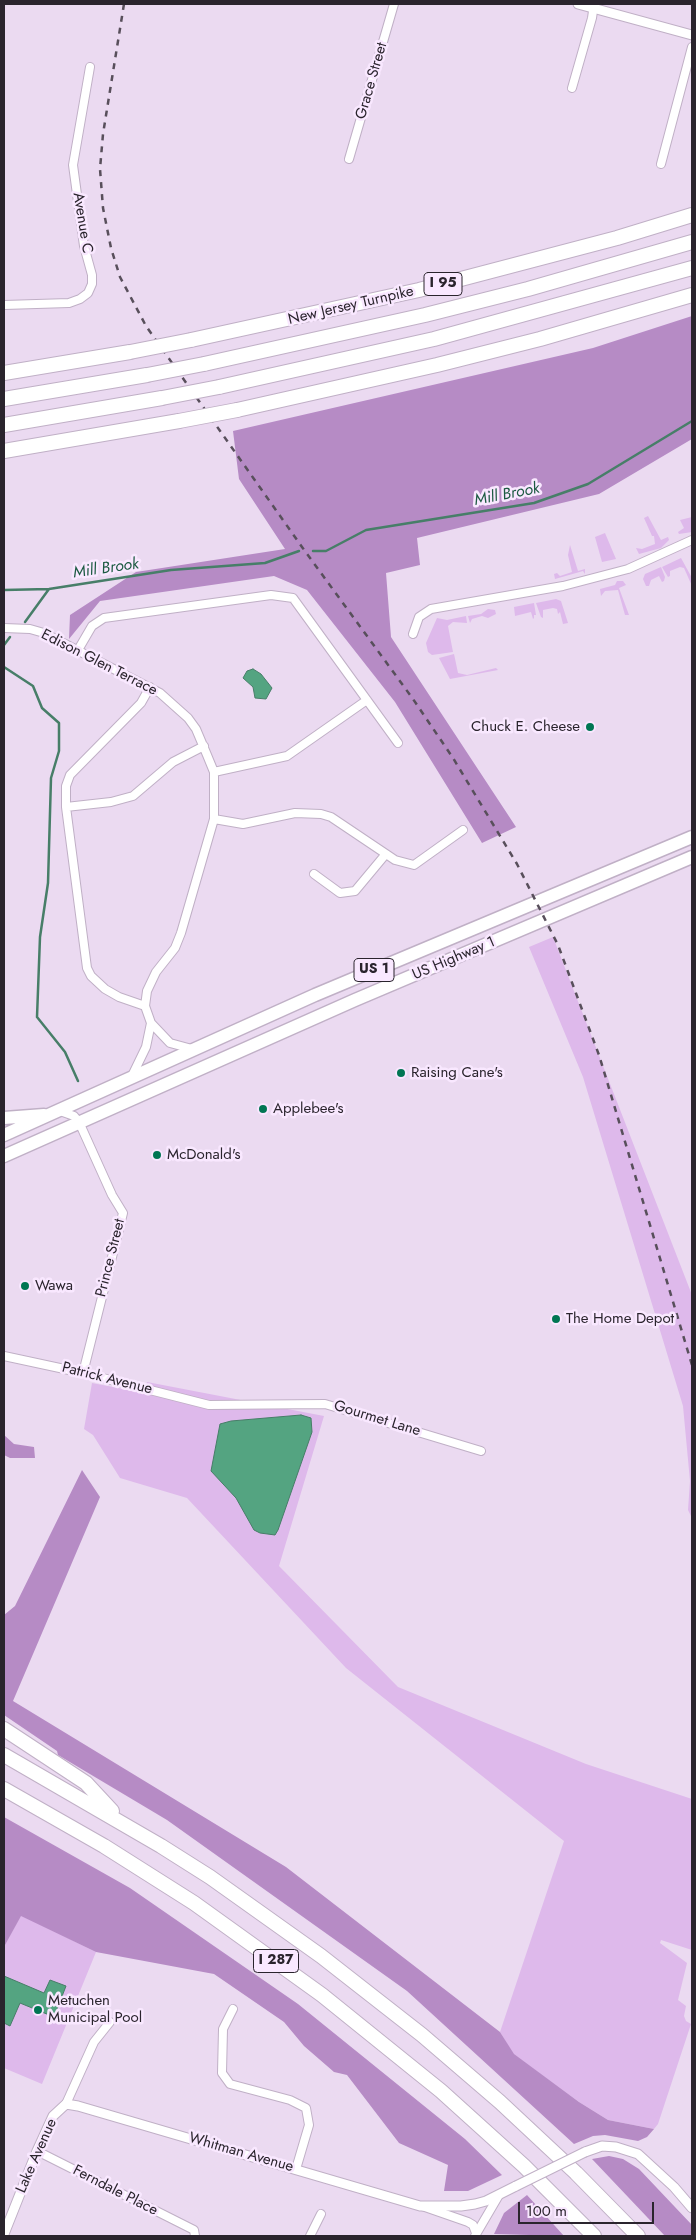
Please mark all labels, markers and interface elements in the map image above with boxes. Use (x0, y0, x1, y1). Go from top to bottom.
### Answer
street label: Grace Street (352, 40, 392, 122)
street label: Avenue C (68, 191, 96, 255)
road number: I 95 (424, 272, 462, 296)
street label: New Jersey Turnpike (287, 283, 415, 329)
water label: Mill Brook (473, 479, 541, 511)
water label: Mill Brook (72, 555, 140, 583)
street label: Edison Glen Terrace (38, 626, 160, 700)
place label: Chuck E. Cheese (471, 718, 580, 736)
marker: Chuck E. Cheese (584, 721, 596, 733)
street label: US Highway 1 (410, 933, 498, 985)
road number: US 1 (354, 958, 394, 982)
place label: Raising Cane's (411, 1064, 503, 1082)
marker: Raising Cane's (395, 1067, 407, 1079)
place label: Applebee's (273, 1100, 344, 1118)
marker: Applebee's (257, 1103, 269, 1115)
place label: McDonald's (167, 1146, 241, 1164)
marker: McDonald's (151, 1149, 163, 1161)
street label: Prince Street (93, 1217, 129, 1299)
place label: Wawa (35, 1277, 73, 1295)
marker: Wawa (19, 1280, 31, 1292)
place label: The Home Depot (566, 1310, 674, 1328)
marker: The Home Depot (550, 1313, 562, 1325)
street label: Patrick Avenue (60, 1359, 154, 1399)
street label: Gourmet Lane (331, 1397, 423, 1441)
road number: I 287 (254, 1950, 298, 1972)
place label: Metuchen Municipal Pool (48, 1992, 142, 2027)
marker: Metuchen Municipal Pool (32, 2004, 44, 2016)
street label: Lake Avenue (13, 2116, 61, 2196)
street label: Whitman Avenue (186, 2129, 296, 2177)
street label: Ferndale Place (69, 2162, 161, 2220)
scale bar (521, 2192, 657, 2224)
text: 100 m (526, 2200, 567, 2222)

